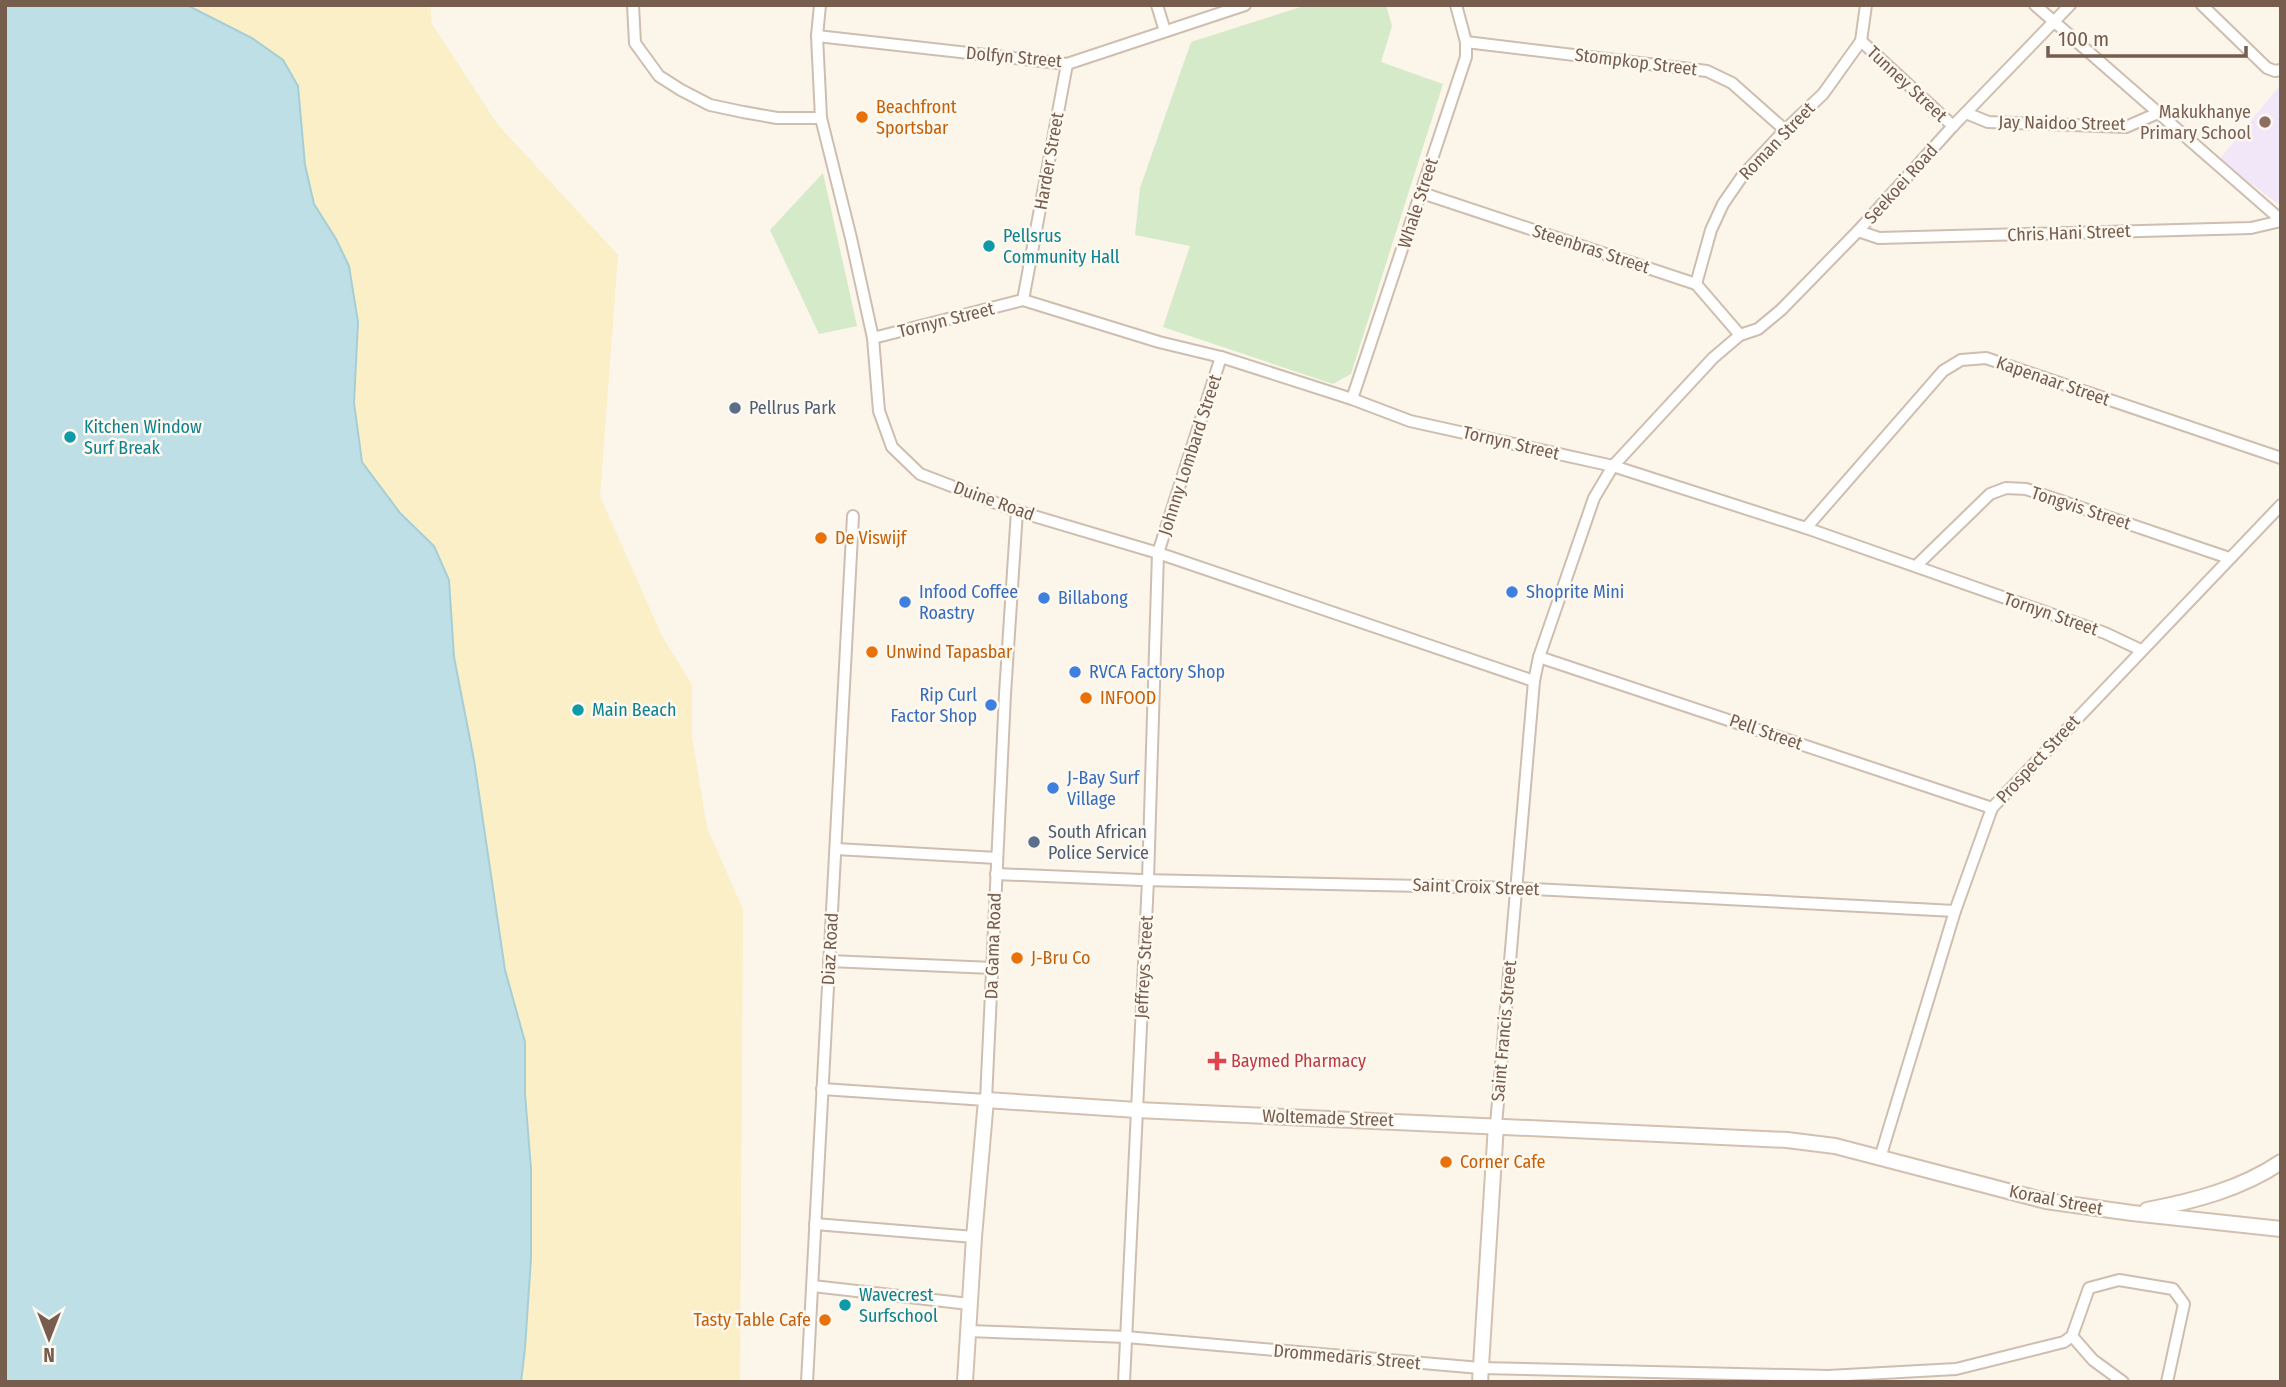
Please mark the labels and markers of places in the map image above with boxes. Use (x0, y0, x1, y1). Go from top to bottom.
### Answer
place label: Beachfront Sportsbar (876, 96, 957, 139)
place label: Makukhanye Primary School (2140, 101, 2251, 144)
marker: Beachfront Sportsbar (854, 109, 870, 125)
marker: Makukhanye Primary School (2257, 114, 2273, 130)
place label: Pellsrus Community Hall (1003, 225, 1120, 268)
marker: Pellsrus Community Hall (981, 238, 997, 254)
place label: Pellrus Park (749, 397, 836, 419)
marker: Pellrus Park (727, 400, 743, 416)
place label: Kitchen Window Surf Break (84, 416, 202, 459)
marker: Kitchen Window Surf Break (62, 429, 78, 445)
place label: De Viswijf (835, 527, 908, 549)
marker: De Viswijf (813, 530, 829, 546)
place label: Infood Coffee Roastry (919, 581, 1018, 624)
place label: Shoprite Mini (1526, 581, 1624, 603)
marker: Shoprite Mini (1504, 584, 1520, 600)
place label: Billabong (1058, 587, 1128, 609)
marker: Billabong (1036, 590, 1052, 606)
marker: Infood Coffee Roastry (897, 594, 913, 610)
place label: Unwind Tapasbar (886, 641, 1013, 663)
marker: Unwind Tapasbar (864, 644, 880, 660)
place label: RVCA Factory Shop (1089, 661, 1225, 683)
marker: RVCA Factory Shop (1067, 664, 1083, 680)
place label: Rip Curl Factor Shop (891, 684, 977, 727)
place label: INFOOD (1100, 687, 1156, 709)
marker: INFOOD (1078, 690, 1094, 706)
marker: Rip Curl Factor Shop (983, 697, 999, 713)
place label: Main Beach (592, 699, 676, 721)
marker: Main Beach (570, 702, 586, 718)
place label: J-Bay Surf Village (1067, 767, 1141, 810)
marker: J-Bay Surf Village (1045, 780, 1061, 796)
place label: South African Police Service (1048, 821, 1149, 864)
marker: South African Police Service (1026, 834, 1042, 850)
place label: J-Bru Co (1031, 947, 1091, 969)
marker: J-Bru Co (1009, 950, 1025, 966)
place label: Baymed Pharmacy (1231, 1050, 1366, 1072)
marker: Baymed Pharmacy (1209, 1053, 1225, 1069)
place label: Corner Cafe (1460, 1151, 1546, 1173)
marker: Corner Cafe (1438, 1154, 1454, 1170)
place label: Wavecrest Surfschool (859, 1284, 938, 1327)
marker: Wavecrest Surfschool (837, 1297, 853, 1313)
place label: Tasty Table Cafe (693, 1309, 811, 1331)
marker: Tasty Table Cafe (817, 1312, 833, 1328)

